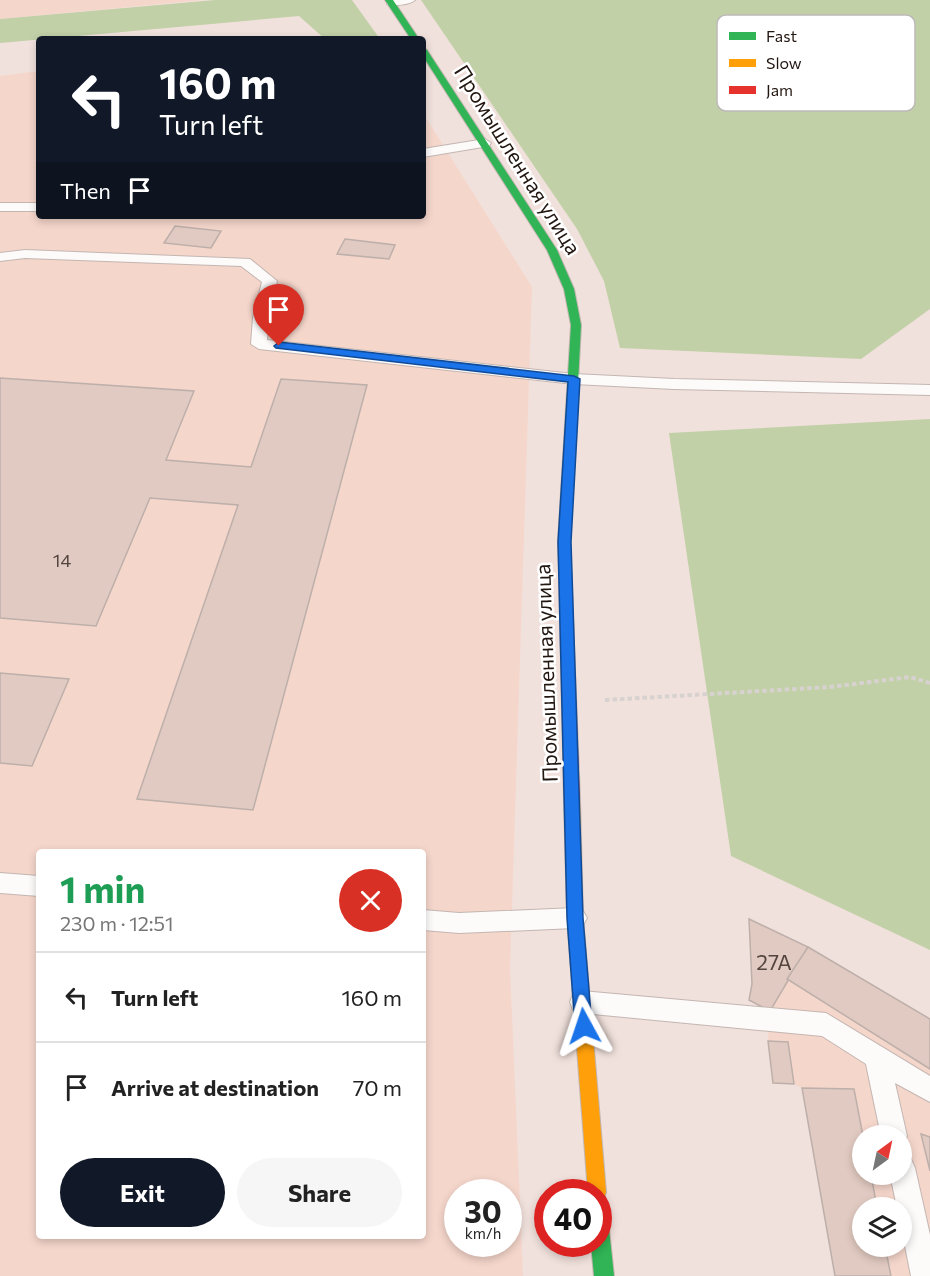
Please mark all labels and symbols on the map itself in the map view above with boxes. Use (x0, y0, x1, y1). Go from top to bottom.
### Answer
legend (717, 15, 915, 111)
text: Fast (766, 26, 797, 45)
text: Slow (766, 53, 802, 72)
street label: Промышленная улица (450, 60, 587, 259)
text: Jam (766, 80, 793, 99)
pin (253, 284, 304, 346)
house number: 14 (53, 549, 71, 571)
street label: Промышленная улица (529, 563, 562, 783)
house number: 27А (756, 949, 792, 974)
position arrow (552, 994, 616, 1058)
north arrow (852, 1125, 912, 1185)
speed limit sign: 40 (534, 1179, 612, 1257)

